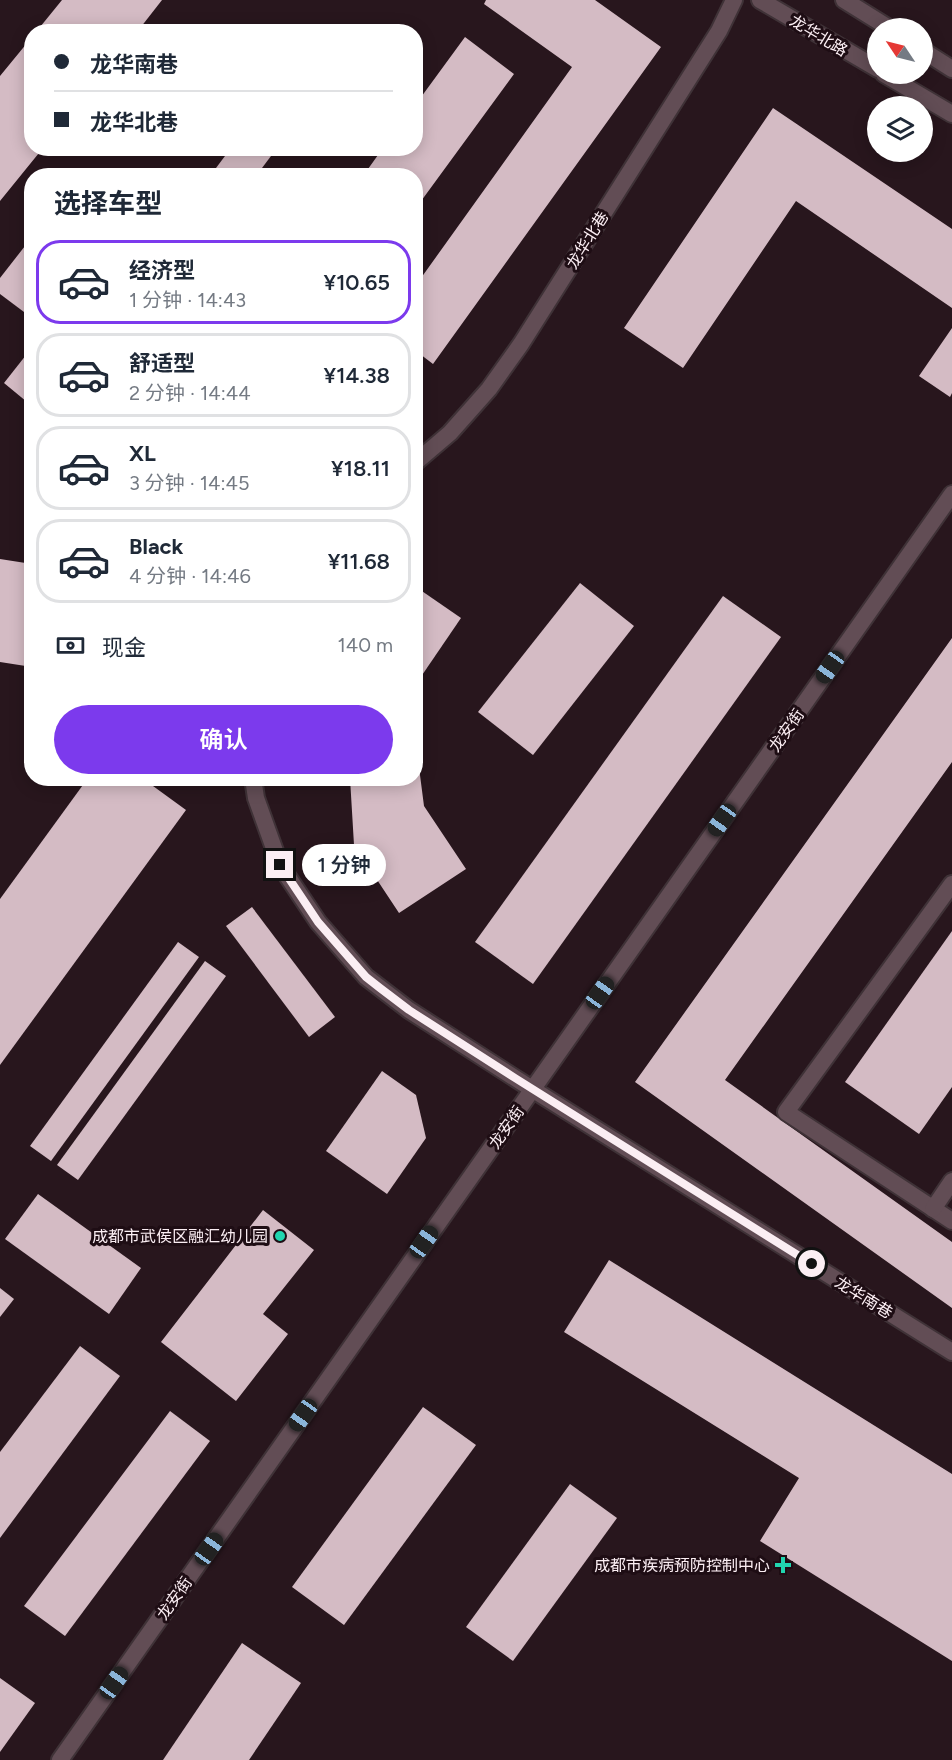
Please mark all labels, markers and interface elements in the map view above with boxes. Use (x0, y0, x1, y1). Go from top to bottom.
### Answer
street label: 龙华北路 (786, 11, 851, 60)
north arrow (867, 18, 933, 84)
map controls (867, 18, 933, 162)
text: 龙华南巷 (90, 51, 178, 78)
button: layers (867, 96, 933, 162)
text: 龙华北巷 (90, 109, 178, 136)
text: 选择车型 (54, 187, 162, 220)
street label: 龙华北巷 (562, 208, 612, 272)
icon: car (57, 255, 111, 309)
text: 经济型 (129, 257, 195, 284)
text: ¥10.65 (323, 269, 390, 296)
text: 1 分钟 · 14:43 (129, 288, 246, 312)
icon: car (57, 348, 111, 402)
text: 舒适型 (129, 350, 195, 377)
text: ¥14.38 (324, 362, 390, 389)
text: 2 分钟 · 14:44 (129, 381, 251, 405)
text: XL (129, 440, 156, 467)
icon: car (57, 441, 111, 495)
text: ¥18.11 (331, 455, 390, 482)
text: 3 分钟 · 14:45 (129, 471, 249, 495)
text: Black (129, 533, 183, 560)
icon: car (57, 534, 111, 588)
text: ¥11.68 (328, 548, 390, 575)
text: 4 分钟 · 14:46 (129, 564, 251, 588)
icon: cash (54, 629, 87, 662)
text: 140 m (338, 633, 393, 657)
text: 现金 (102, 634, 146, 661)
car (812, 647, 848, 687)
button: 确认 (54, 705, 393, 774)
street label: 龙安街 (765, 705, 808, 755)
car (704, 800, 740, 840)
callout: 1 分钟 (301, 844, 385, 886)
route end (266, 851, 293, 878)
text: 1 分钟 (317, 853, 371, 877)
car (582, 973, 618, 1013)
street label: 龙安街 (485, 1102, 528, 1152)
car (406, 1222, 442, 1262)
place label: 成都市武侯区融汇幼儿园 (92, 1227, 268, 1246)
marker: 成都市武侯区融汇幼儿园 (273, 1229, 287, 1243)
route start (798, 1250, 825, 1277)
street label: 龙华南巷 (832, 1272, 896, 1322)
car (285, 1395, 321, 1435)
car (191, 1529, 227, 1569)
place label: 成都市疾病预防控制中心 (594, 1556, 770, 1575)
marker: 成都市疾病预防控制中心 (774, 1556, 792, 1574)
street label: 龙安街 (153, 1573, 196, 1623)
car (96, 1663, 132, 1703)

